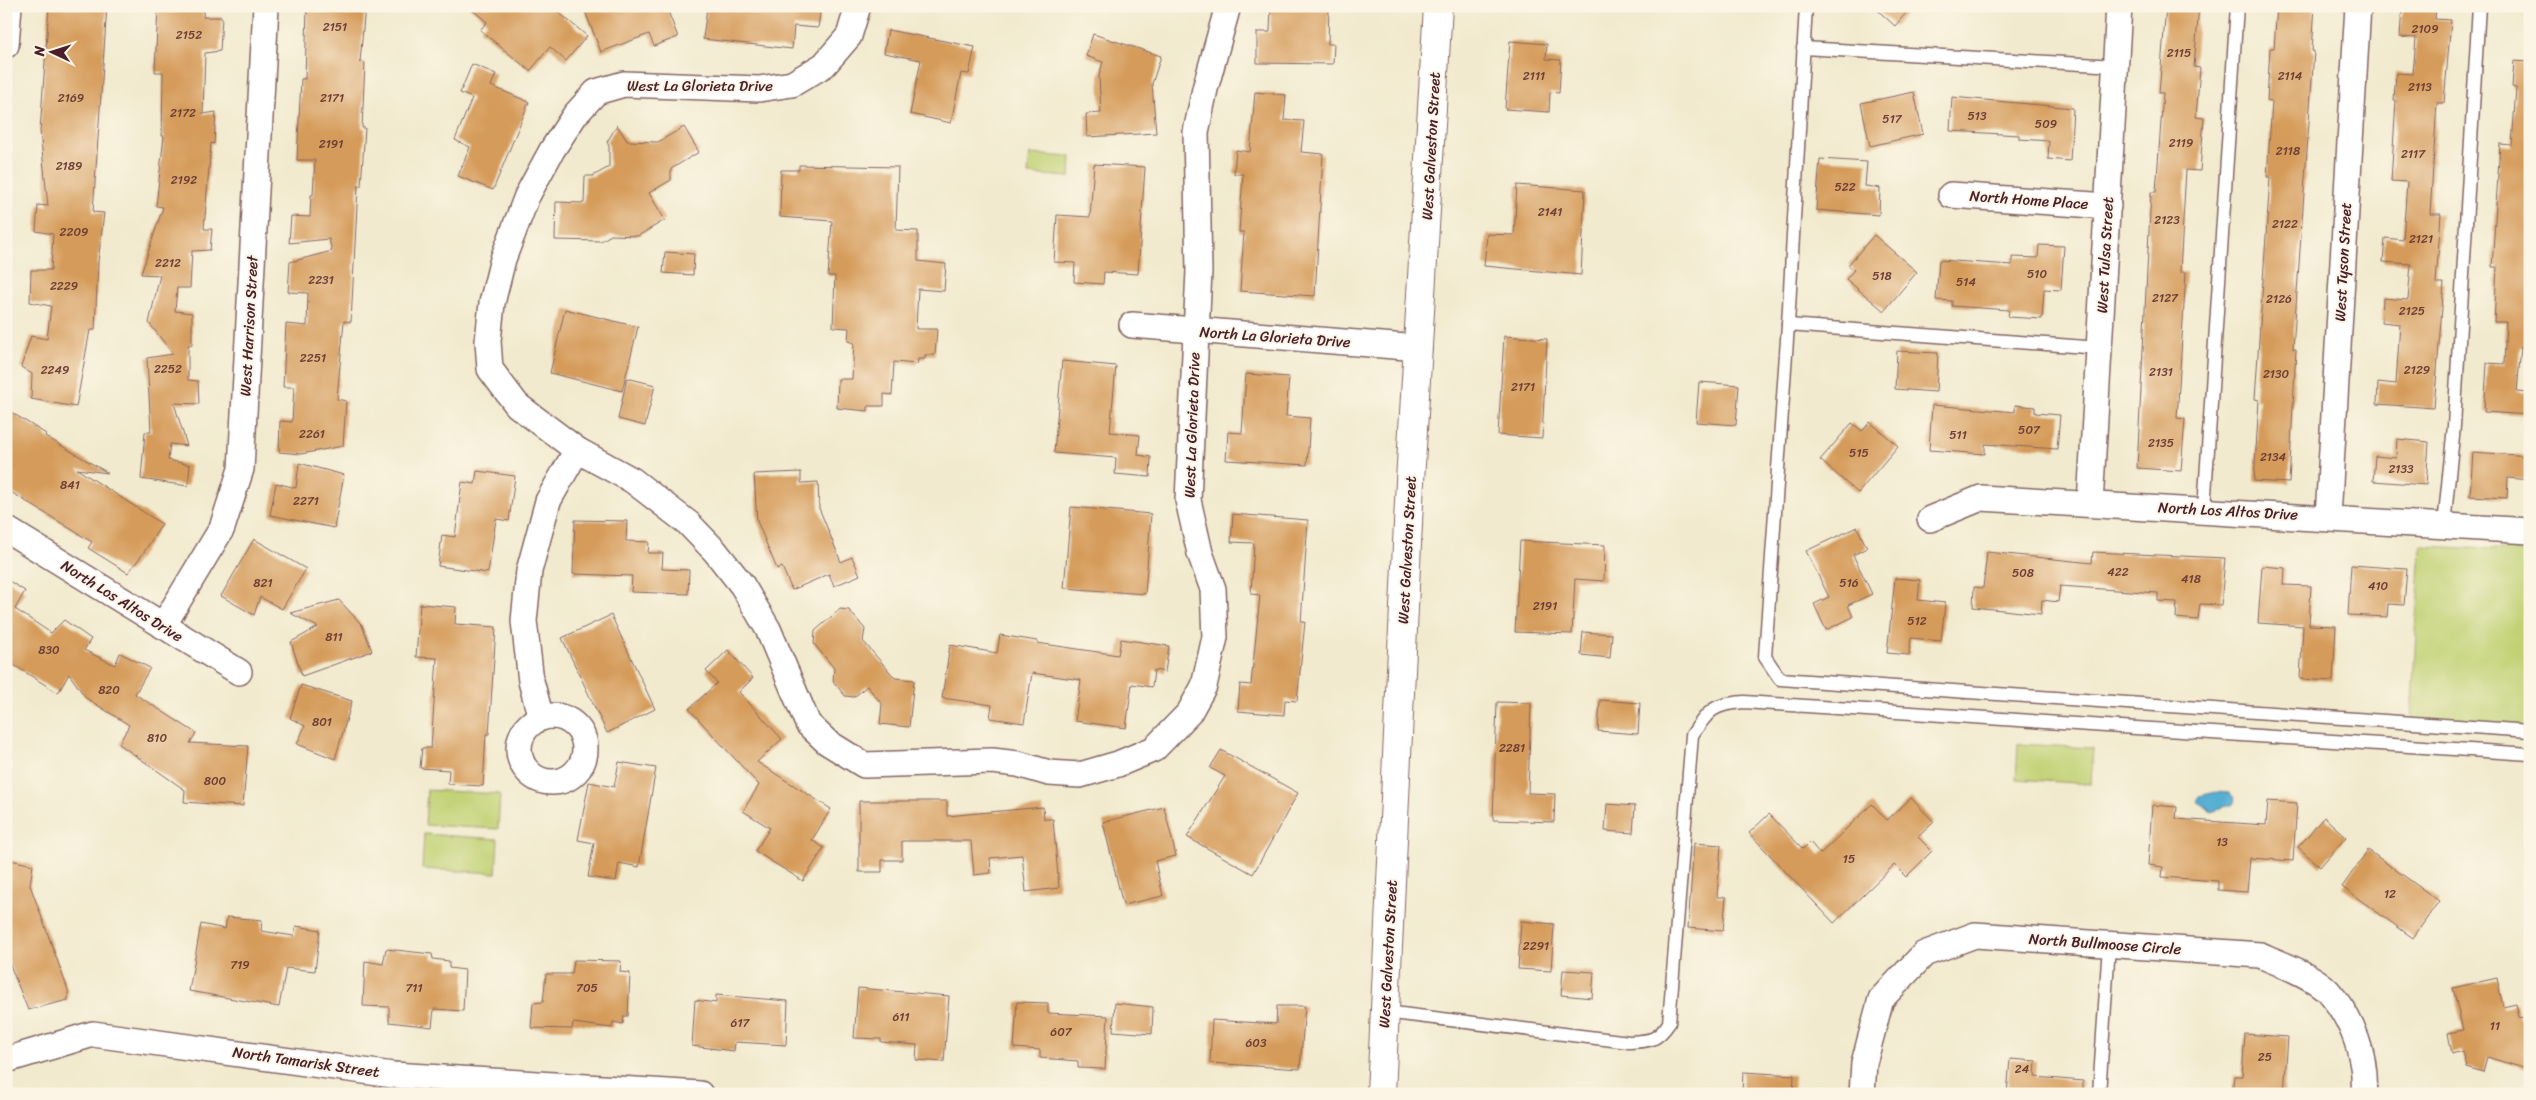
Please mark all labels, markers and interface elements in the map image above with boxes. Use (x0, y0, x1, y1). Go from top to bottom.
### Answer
house number: 2151 (323, 16, 347, 38)
house number: 2109 (2411, 18, 2439, 40)
house number: 2152 (176, 24, 202, 46)
north arrow (28, 28, 78, 78)
house number: 2115 (2167, 42, 2191, 64)
text: N (27, 45, 52, 58)
house number: 2111 (1523, 65, 1545, 87)
house number: 2114 (2278, 65, 2303, 87)
street label: West Galveston Street (1414, 71, 1448, 221)
street label: West La Glorieta Drive (627, 73, 773, 99)
house number: 2113 (2408, 76, 2432, 98)
house number: 2169 (58, 87, 84, 109)
house number: 2171 (320, 87, 344, 109)
house number: 2172 (170, 102, 196, 124)
house number: 513 (1967, 105, 1987, 127)
house number: 517 (1882, 108, 1903, 130)
house number: 509 (2035, 113, 2057, 135)
house number: 2119 (2169, 132, 2193, 154)
house number: 2191 (319, 133, 343, 155)
house number: 2118 (2276, 140, 2300, 162)
house number: 2117 (2401, 143, 2426, 165)
house number: 2189 (56, 155, 82, 177)
house number: 2192 (171, 169, 197, 191)
house number: 522 (1834, 176, 1856, 198)
street label: North Home Place (1969, 183, 2090, 217)
street label: West Tulsa Street (2089, 196, 2121, 314)
house number: 2141 (1538, 201, 1562, 223)
street label: West Tyson Street (2327, 201, 2359, 322)
house number: 2123 (2154, 209, 2180, 231)
house number: 2122 (2272, 213, 2298, 235)
house number: 2209 (60, 221, 88, 243)
house number: 2121 (2409, 228, 2433, 250)
house number: 2212 (155, 252, 181, 274)
street label: West Harrison Street (232, 254, 266, 397)
house number: 510 (2027, 263, 2047, 285)
house number: 518 (1872, 265, 1892, 287)
house number: 2231 (308, 269, 334, 291)
house number: 514 (1956, 271, 1976, 293)
house number: 2229 (50, 275, 78, 297)
house number: 2127 (2152, 287, 2179, 309)
house number: 2126 (2266, 288, 2292, 310)
house number: 2125 (2399, 300, 2425, 322)
street label: North La Glorieta Drive (1199, 319, 1352, 355)
house number: 2251 (300, 347, 326, 369)
street label: West La Glorieta Drive (1176, 351, 1208, 498)
house number: 2252 (154, 358, 182, 380)
house number: 2249 (41, 359, 69, 381)
house number: 2129 (2404, 359, 2430, 381)
house number: 2131 (2149, 361, 2173, 383)
house number: 2130 (2263, 363, 2290, 385)
house number: 2171 (1511, 376, 1535, 398)
house number: 507 (2018, 419, 2041, 441)
house number: 2261 (299, 423, 325, 445)
house number: 511 (1949, 424, 1967, 446)
house number: 2135 (2148, 432, 2174, 454)
house number: 515 (1849, 442, 1869, 464)
house number: 2134 (2260, 446, 2287, 468)
house number: 2133 (2388, 458, 2414, 480)
house number: 841 (60, 474, 80, 496)
street label: West Galveston Street (1390, 475, 1424, 625)
house number: 2271 (293, 490, 319, 512)
street label: North Los Altos Drive (2157, 494, 2299, 528)
street label: North Los Altos Drive (56, 553, 189, 649)
house number: 422 (2107, 561, 2129, 583)
house number: 508 (2012, 562, 2034, 584)
house number: 418 (2181, 568, 2201, 590)
house number: 821 (253, 572, 273, 594)
house number: 516 (1839, 572, 1859, 594)
house number: 410 (2368, 575, 2389, 597)
house number: 2191 (1533, 595, 1557, 617)
house number: 512 (1907, 610, 1927, 632)
house number: 811 (325, 626, 343, 648)
house number: 830 (38, 639, 60, 661)
house number: 820 (98, 679, 120, 701)
house number: 801 (312, 711, 332, 733)
house number: 810 (147, 727, 167, 749)
house number: 2281 (1499, 737, 1525, 759)
house number: 800 (204, 770, 227, 792)
house number: 13 (2216, 831, 2228, 853)
house number: 15 (1843, 848, 1855, 870)
street label: West Galveston Street (1371, 879, 1405, 1029)
house number: 12 (2384, 883, 2396, 905)
street label: North Bullmoose Circle (2028, 926, 2182, 962)
house number: 2291 (1523, 935, 1549, 957)
house number: 719 (230, 954, 250, 976)
house number: 711 (405, 977, 423, 999)
house number: 705 (576, 977, 598, 999)
house number: 611 (892, 1006, 910, 1028)
house number: 617 (731, 1012, 751, 1034)
house number: 11 (2490, 1015, 2500, 1037)
house number: 607 (1050, 1021, 1073, 1043)
house number: 603 (1246, 1032, 1267, 1054)
street label: North Tamarisk Street (231, 1039, 382, 1085)
house number: 25 (2258, 1046, 2272, 1068)
house number: 24 (2015, 1058, 2030, 1080)

